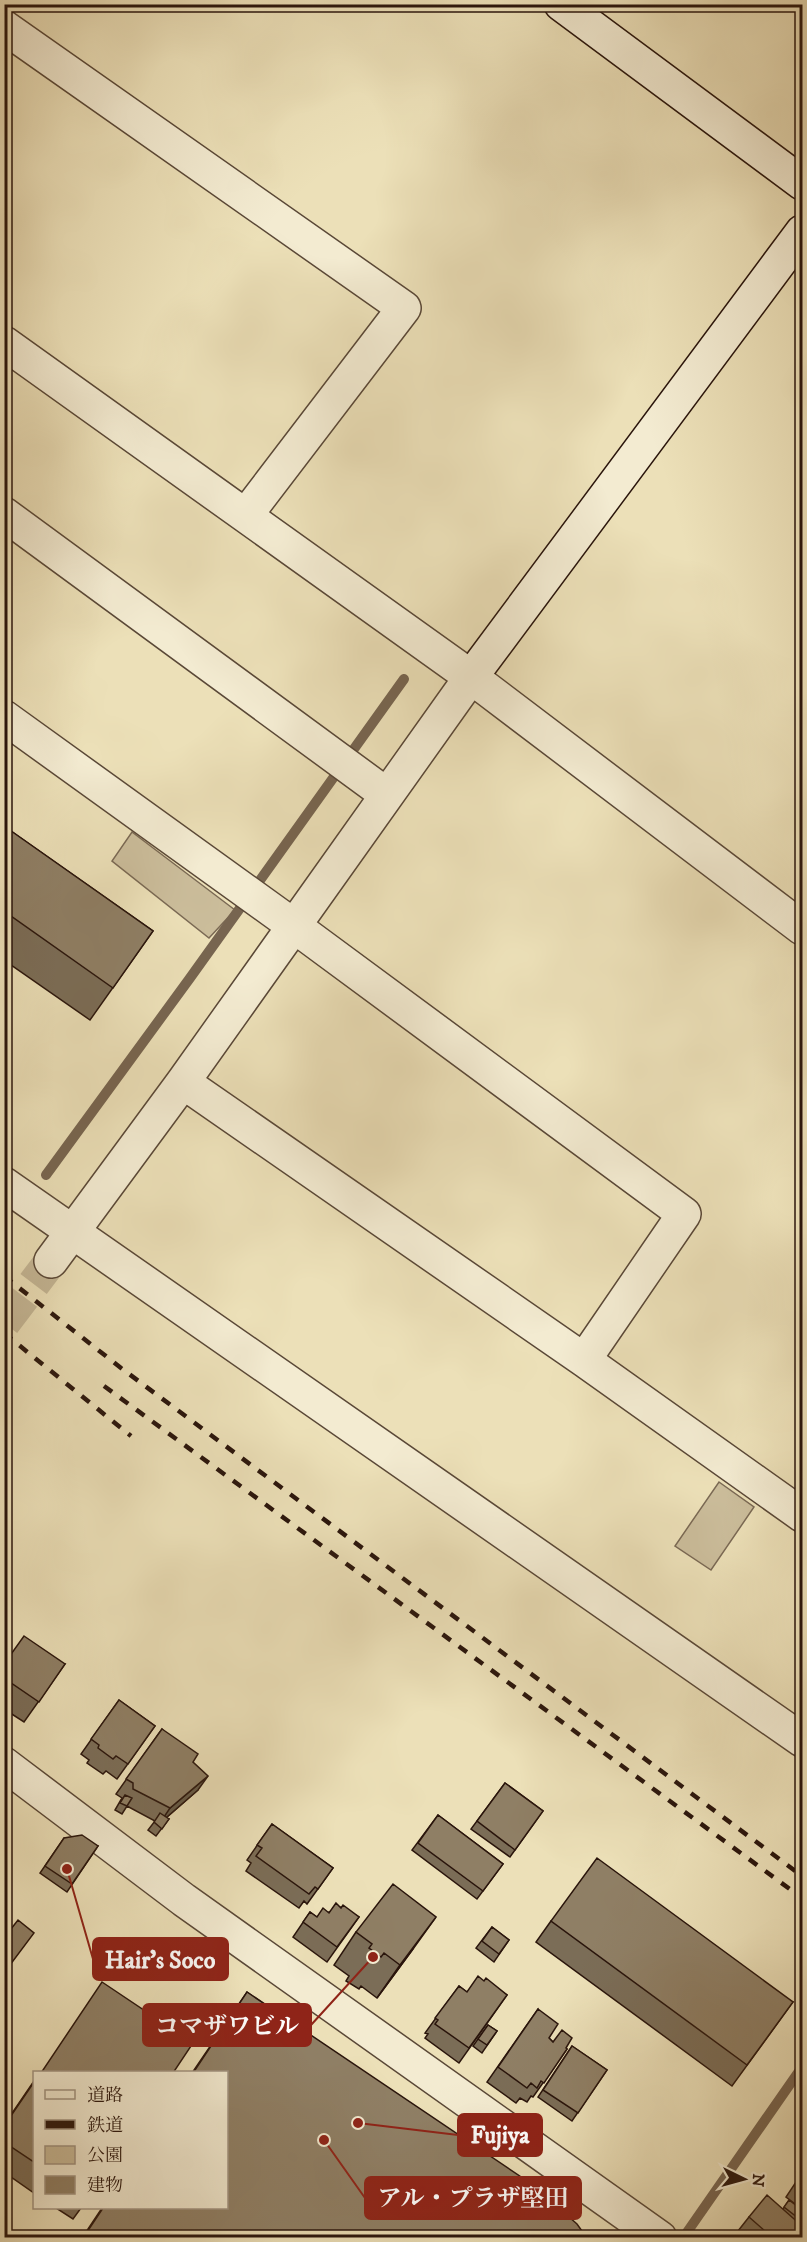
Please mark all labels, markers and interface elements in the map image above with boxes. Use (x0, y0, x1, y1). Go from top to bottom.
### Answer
callout: Hair's Soco (93, 1938, 228, 1980)
text: Hair's Soco (105, 1946, 216, 1976)
callout: コマザワビル (143, 2004, 311, 2046)
text: コマザワビル (155, 2012, 299, 2042)
legend (33, 2071, 228, 2209)
text: 道路 (87, 2085, 123, 2107)
callout: Fujiya (458, 2114, 542, 2156)
text: 鉄道 (87, 2115, 123, 2137)
text: Fujiya (470, 2121, 530, 2151)
text: 公園 (87, 2145, 123, 2167)
north arrow (714, 2149, 774, 2209)
text: N (747, 2173, 768, 2188)
text: 建物 (87, 2175, 123, 2197)
callout: アル・プラザ堅田 (365, 2177, 581, 2219)
text: アル・プラザ堅田 (377, 2184, 569, 2214)

